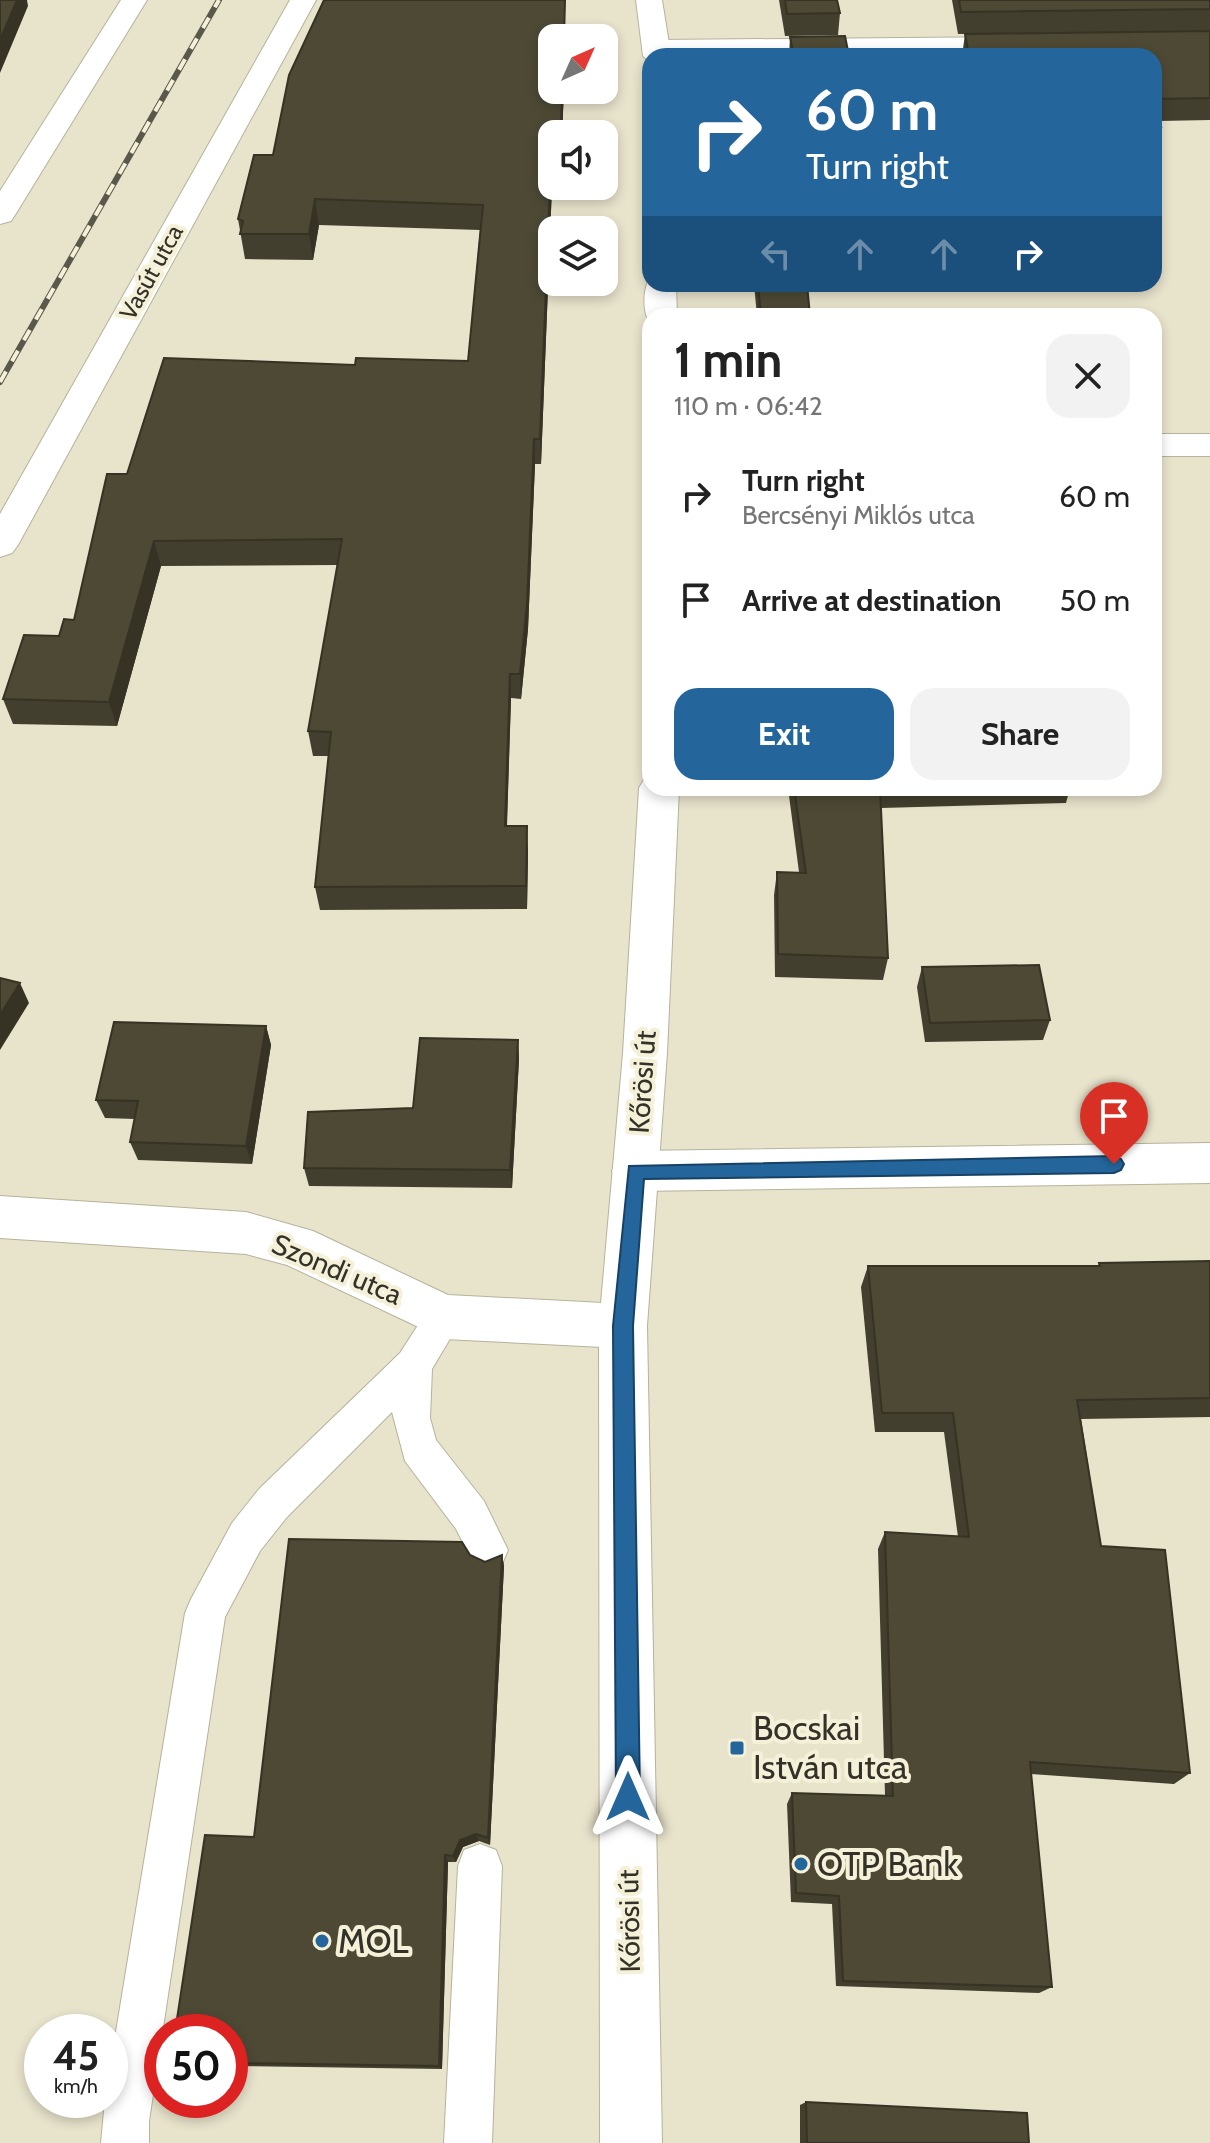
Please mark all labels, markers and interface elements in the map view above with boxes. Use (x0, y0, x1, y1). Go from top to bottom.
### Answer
north arrow (538, 24, 618, 104)
map controls (538, 24, 618, 296)
text: 60 m (806, 76, 938, 144)
icon: right (674, 80, 778, 184)
button: sound (538, 120, 618, 200)
text: Turn right (806, 144, 949, 188)
button: layers (538, 216, 618, 296)
street label: Vasút utca (113, 219, 189, 325)
icon: left (754, 232, 798, 276)
icon: ahead (838, 232, 882, 276)
icon: ahead (922, 232, 966, 276)
icon: right (1006, 232, 1050, 276)
text: 1 min (674, 331, 782, 389)
button: close (1046, 334, 1130, 418)
text: 110 m · 06:42 (674, 390, 823, 422)
text: Turn right (742, 462, 865, 499)
icon: right (674, 474, 718, 518)
text: 60 m (1059, 478, 1130, 515)
text: Bercsényi Miklós utca (742, 499, 975, 531)
icon: arrive (674, 578, 718, 622)
text: Arrive at destination (742, 582, 1002, 619)
text: 50 m (1060, 582, 1130, 619)
button: Exit (674, 688, 894, 780)
button: Share (910, 688, 1130, 780)
street label: Kőrösi út (621, 1029, 663, 1135)
pin (1080, 1082, 1148, 1164)
icon: arrive (1092, 1094, 1136, 1138)
street label: Szondi utca (267, 1226, 408, 1312)
place label: Bocskai István utca (753, 1707, 908, 1788)
marker: Bocskai István utca (728, 1739, 746, 1757)
position arrow (586, 1755, 670, 1839)
place label: OTP Bank (817, 1843, 959, 1885)
marker: OTP Bank (792, 1855, 810, 1873)
street label: Kőrösi út (611, 1869, 647, 1973)
place label: MOL (338, 1920, 409, 1962)
marker: MOL (313, 1932, 331, 1950)
speed limit sign: 50 (144, 2014, 248, 2118)
text: 45 (53, 2031, 99, 2080)
text: km/h (54, 2074, 98, 2098)

